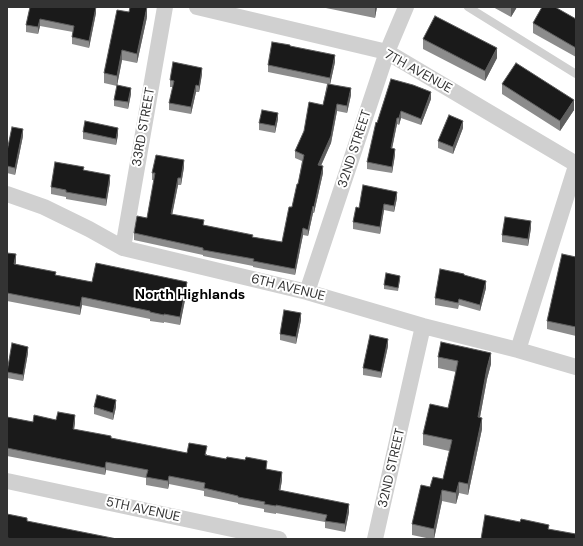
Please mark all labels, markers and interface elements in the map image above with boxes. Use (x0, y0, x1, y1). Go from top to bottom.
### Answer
street label: 7TH AVENUE (382, 47, 454, 97)
street label: 33RD STREET (129, 86, 159, 168)
street label: 32ND STREET (335, 108, 375, 190)
street label: 6TH AVENUE (249, 271, 327, 305)
district label: North Highlands (135, 287, 245, 303)
street label: 32ND STREET (375, 427, 409, 509)
street label: 5TH AVENUE (104, 495, 182, 525)

